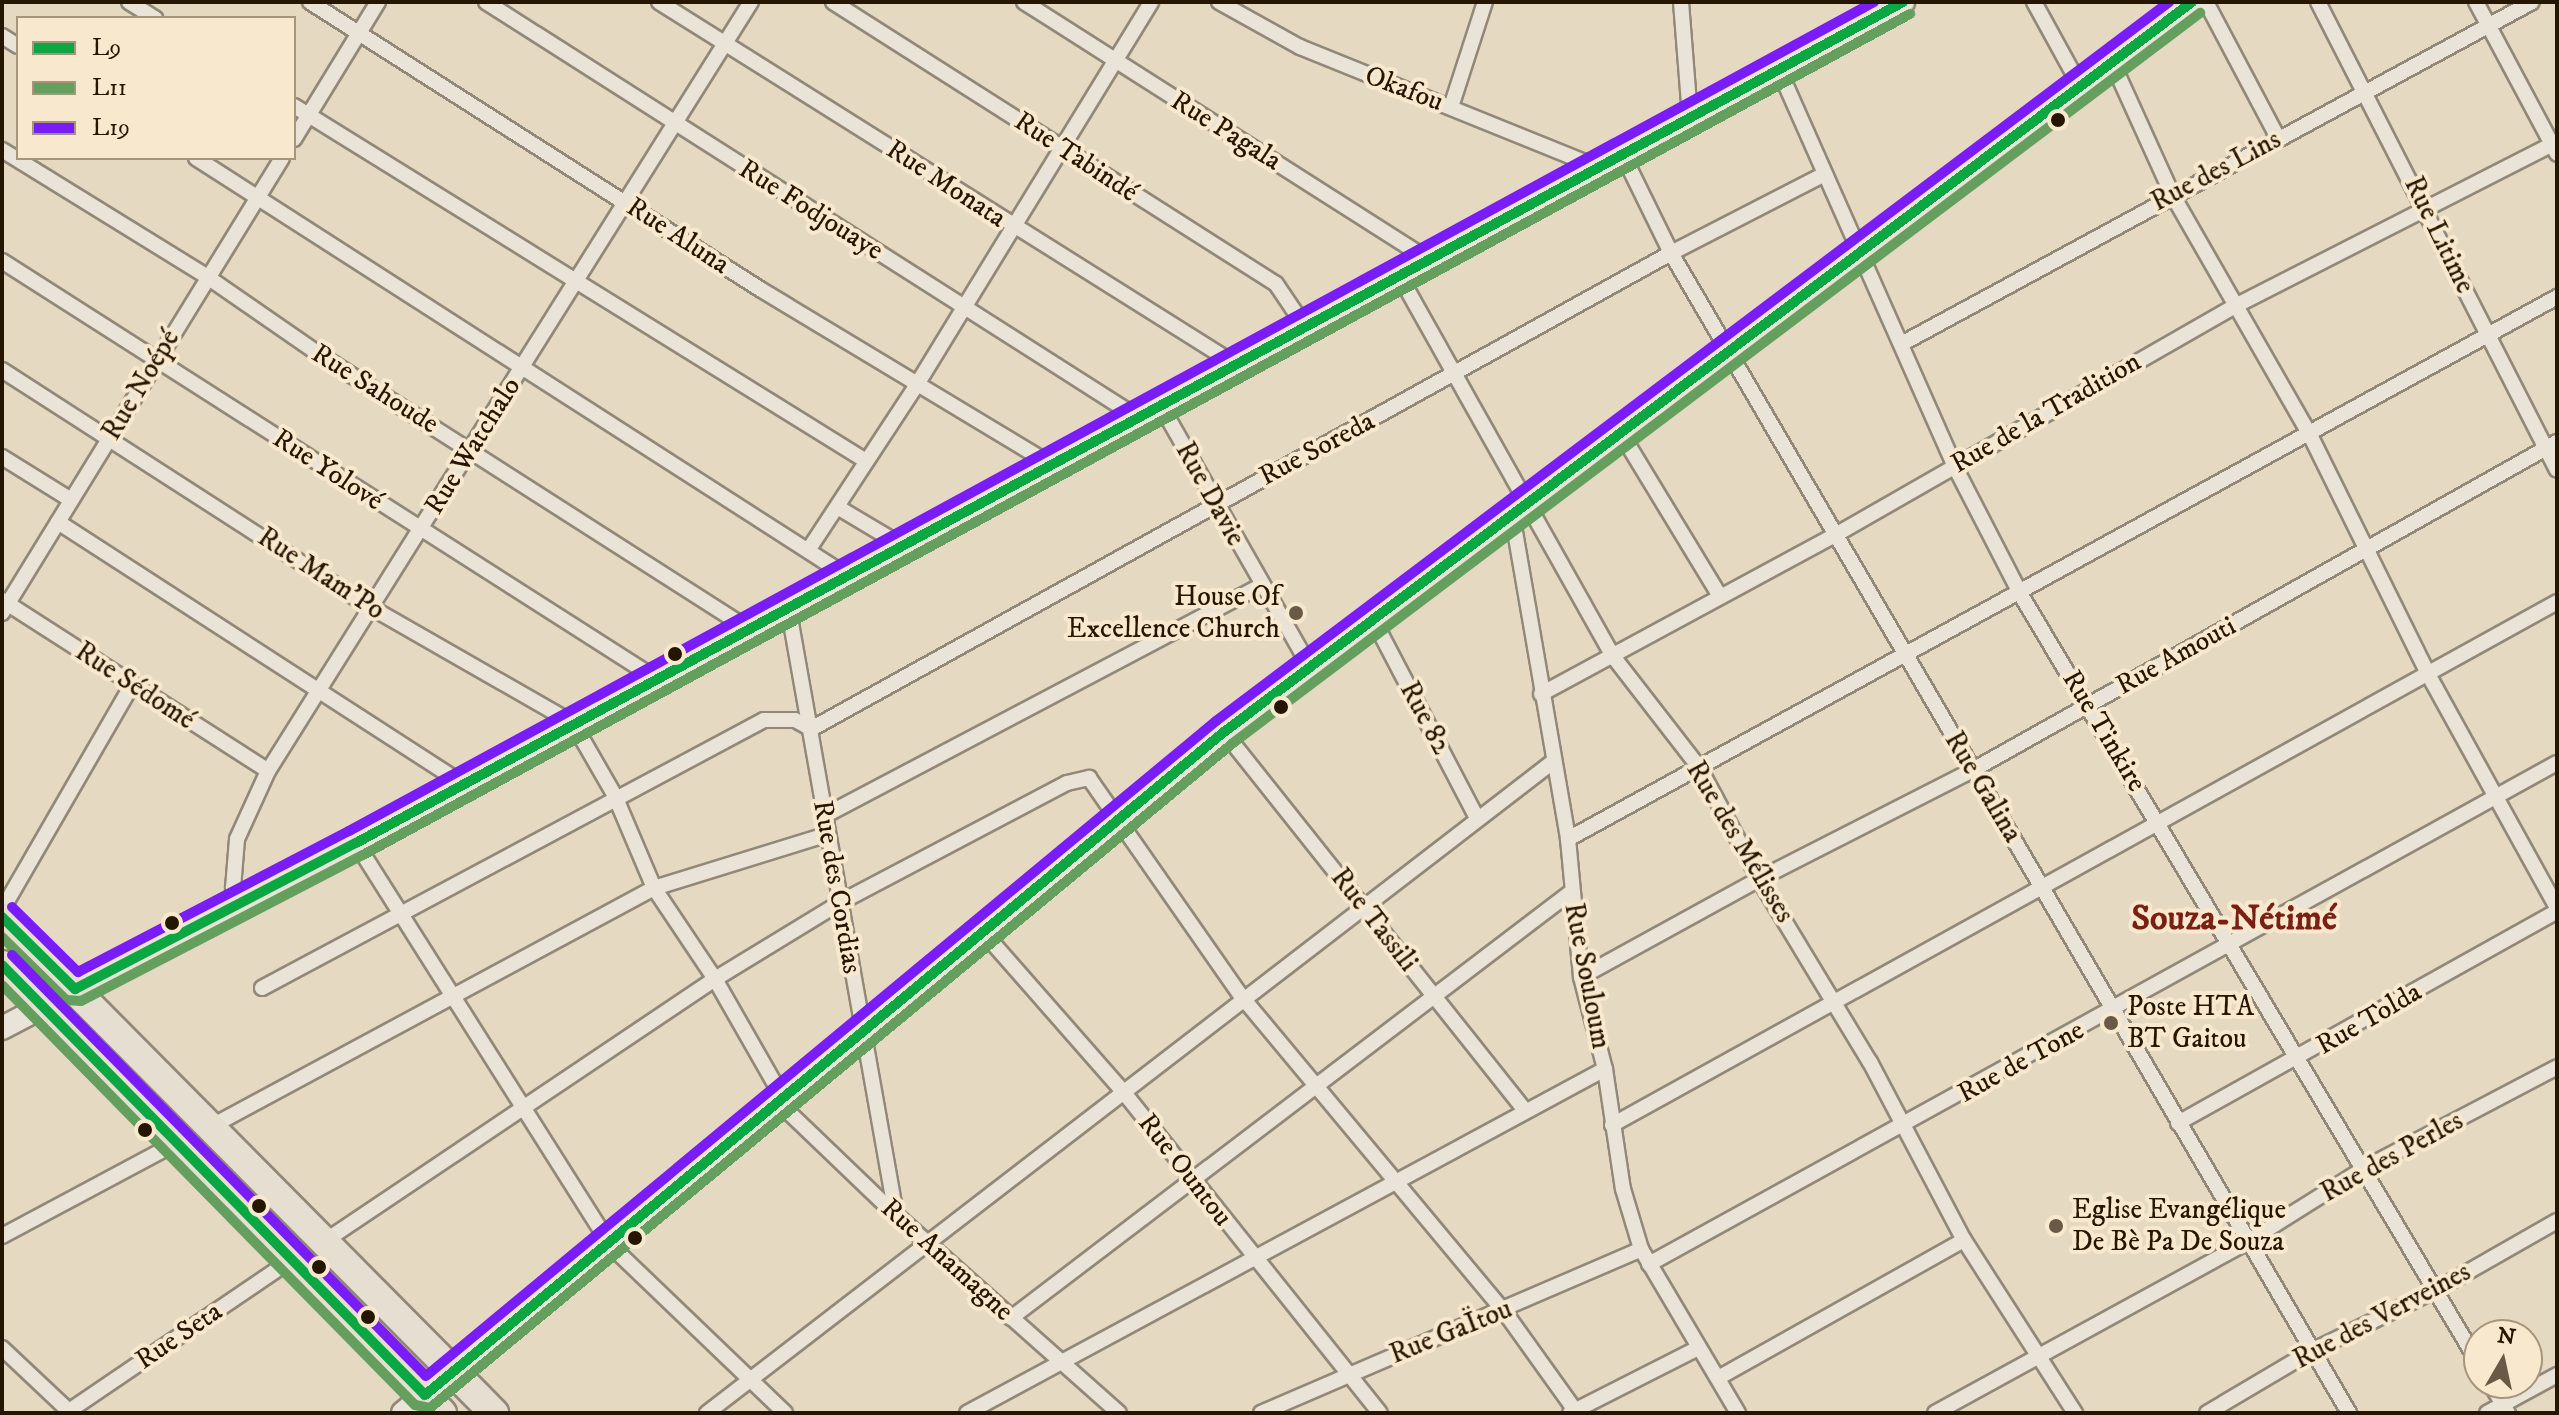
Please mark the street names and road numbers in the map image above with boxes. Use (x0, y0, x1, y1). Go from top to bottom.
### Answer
street label: Okafou (1360, 59, 1448, 119)
street label: Rue Pagala (1165, 84, 1287, 178)
street label: Rue Tabindé (1008, 105, 1144, 209)
street label: Rue des Lins (2145, 123, 2287, 219)
street label: Rue Monata (880, 133, 1012, 235)
street label: Rue Fodjouaye (733, 152, 889, 268)
street label: Rue Litime (2396, 171, 2482, 299)
street label: Rue Aluna (620, 190, 736, 282)
street label: Rue Noépé (95, 324, 187, 446)
street label: Rue Sahoude (305, 337, 445, 441)
street label: Rue de la Tradition (1945, 345, 2147, 481)
street label: Rue Watchalo (418, 371, 528, 521)
street label: Rue Soreda (1254, 405, 1380, 493)
street label: Rue Yolové (266, 422, 390, 518)
street label: Rue Davie (1168, 436, 1252, 552)
street label: Rue Mam'Po (251, 521, 391, 627)
street label: Rue Amouti (2110, 609, 2242, 703)
street label: Rue Sédomé (69, 635, 201, 737)
street label: Rue Tinkire (2055, 664, 2153, 798)
street label: Rue 82 (1392, 676, 1458, 760)
street label: Rue Galina (1937, 725, 2029, 849)
street label: Rue des Mélisses (1679, 755, 1801, 929)
street label: Rue des Cordias (805, 798, 869, 976)
street label: Rue Tassili (1323, 862, 1425, 978)
street label: Rue Souloum (1556, 900, 1618, 1052)
street label: Rue Tolda (2310, 976, 2428, 1062)
street label: Rue de Tone (1952, 1014, 2090, 1110)
street label: Rue des Perles (2315, 1104, 2469, 1210)
street label: Rue Ountou (1131, 1107, 1239, 1233)
street label: Rue Anamagne (874, 1192, 1020, 1328)
street label: Rue des Verveines (2288, 1255, 2476, 1377)
street label: Rue GaÏtou (1385, 1292, 1517, 1372)
street label: Rue Seta (129, 1295, 229, 1377)

